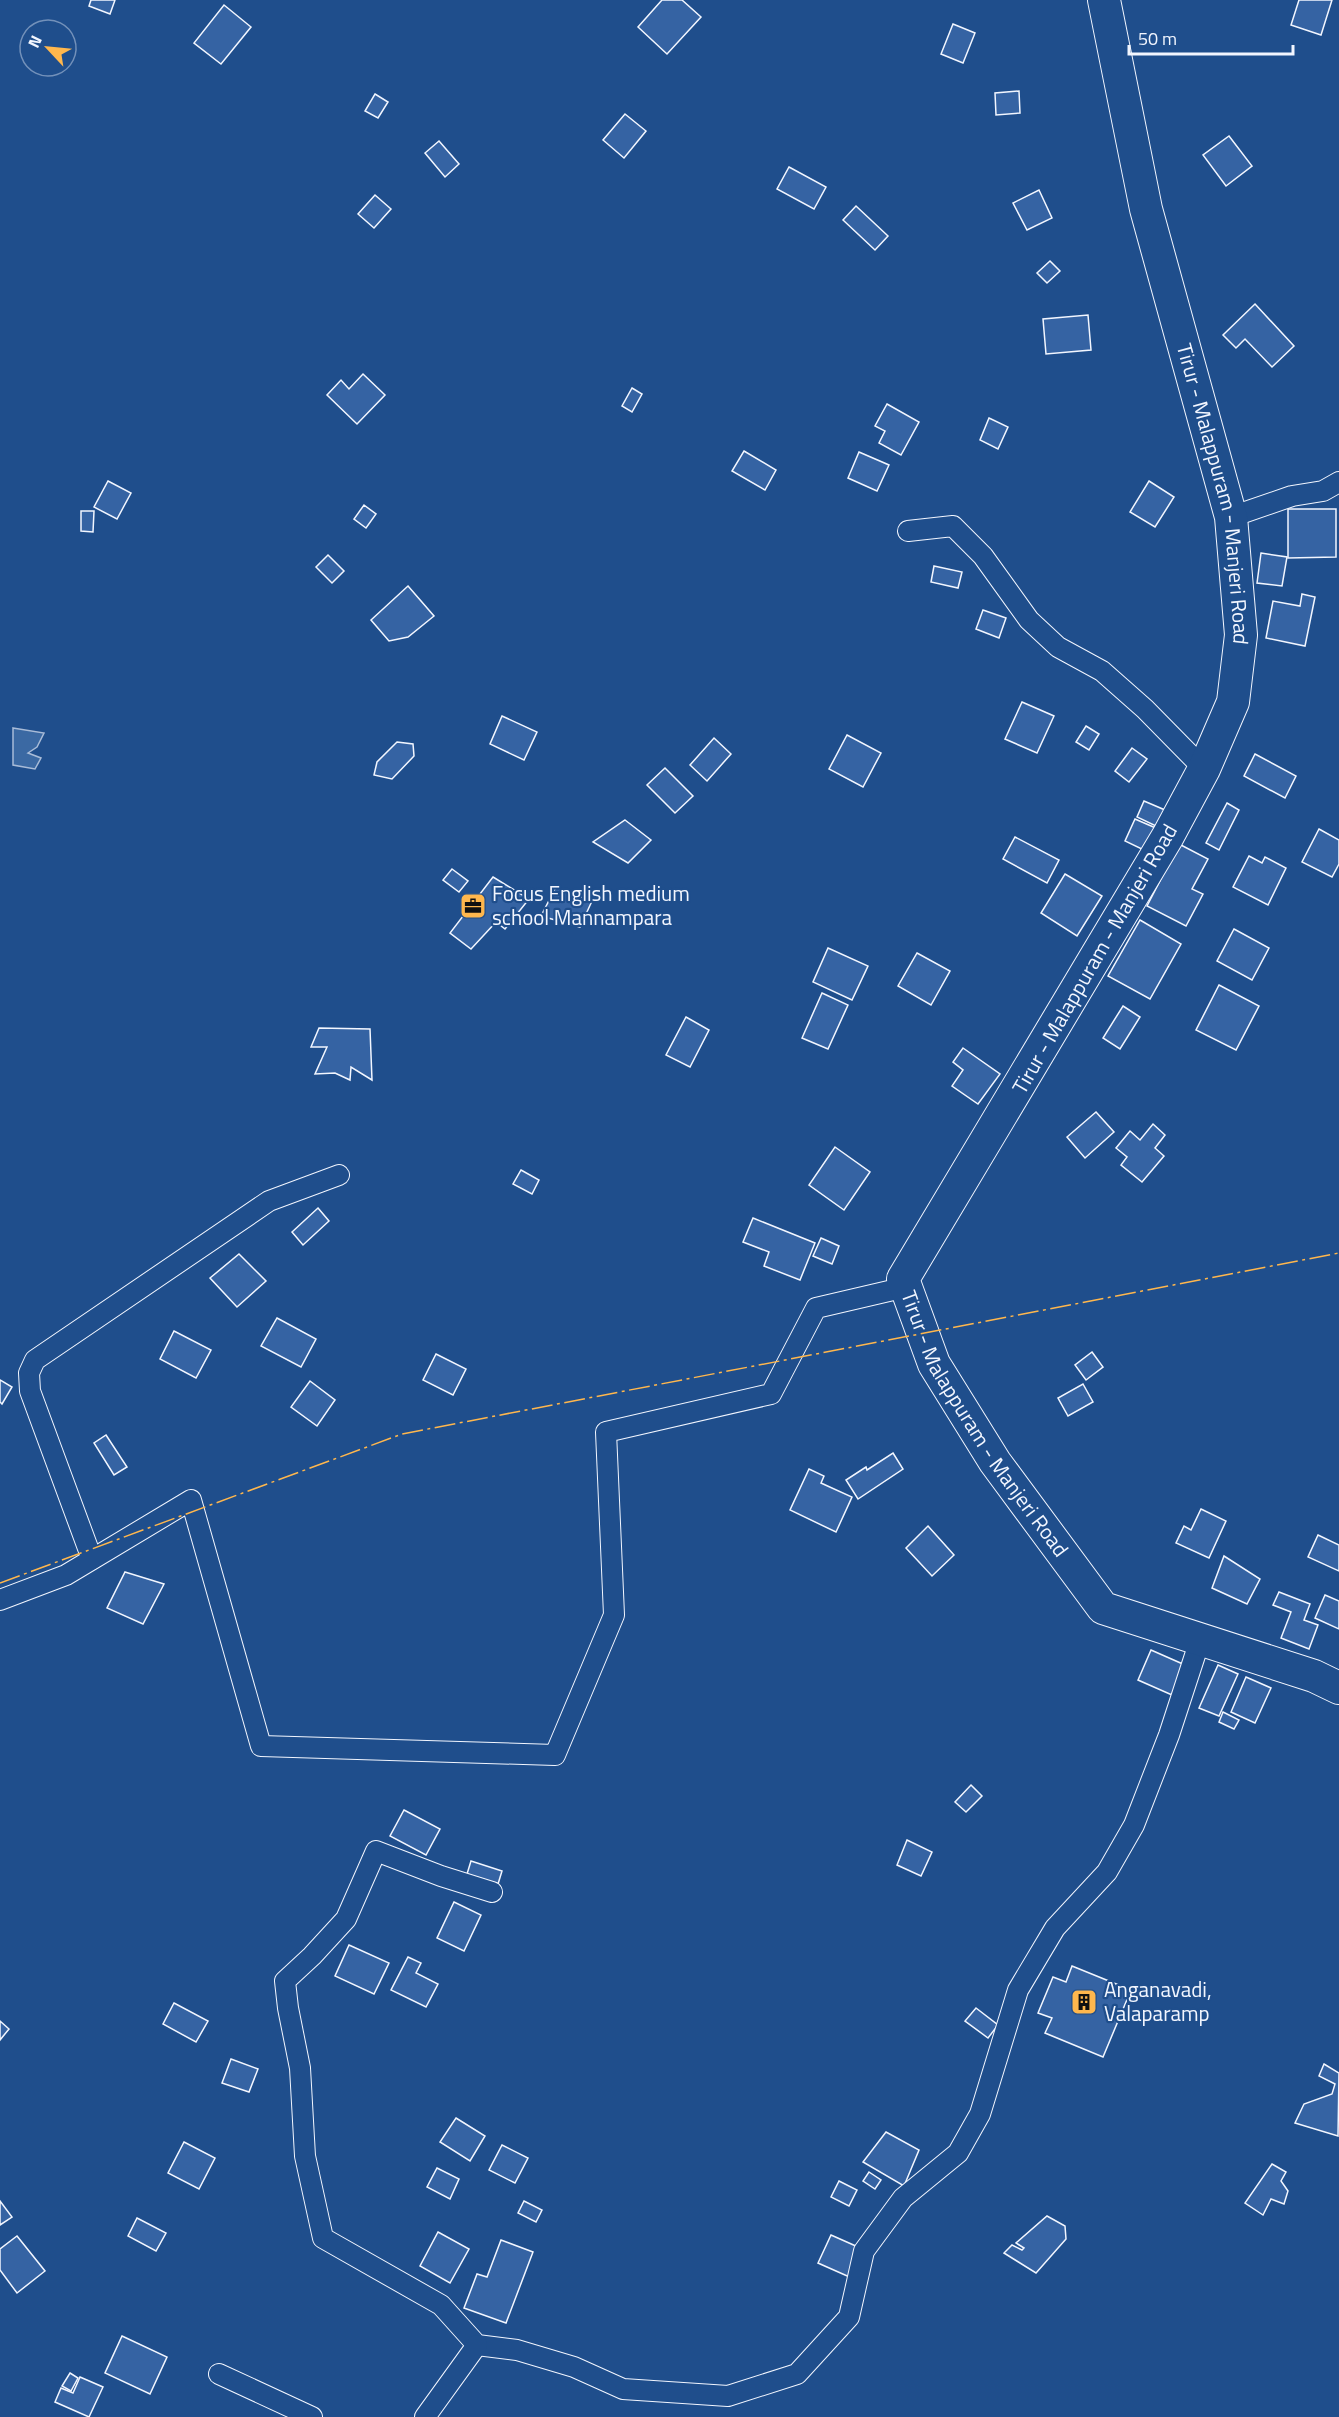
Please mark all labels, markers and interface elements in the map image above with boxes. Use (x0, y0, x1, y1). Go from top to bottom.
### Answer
north arrow (18, 18, 78, 78)
scale bar (1129, 18, 1292, 56)
text: 50 m (1138, 25, 1177, 52)
text: N (21, 31, 48, 52)
street label: Tirur - Malappuram - Manjeri Road (1169, 340, 1258, 646)
street label: Tirur - Malappuram - Manjeri Road (1004, 818, 1185, 1099)
place label: Focus English medium school Mannampara (492, 877, 690, 933)
office icon: Focus English medium school Mannampara (458, 891, 488, 921)
street label: Tirur - Malappuram - Manjeri Road (894, 1286, 1077, 1563)
place label: Anganavadi, Valaparamp (1104, 1973, 1212, 2029)
building icon: Anganavadi, Valaparamp (1069, 1987, 1099, 2017)

